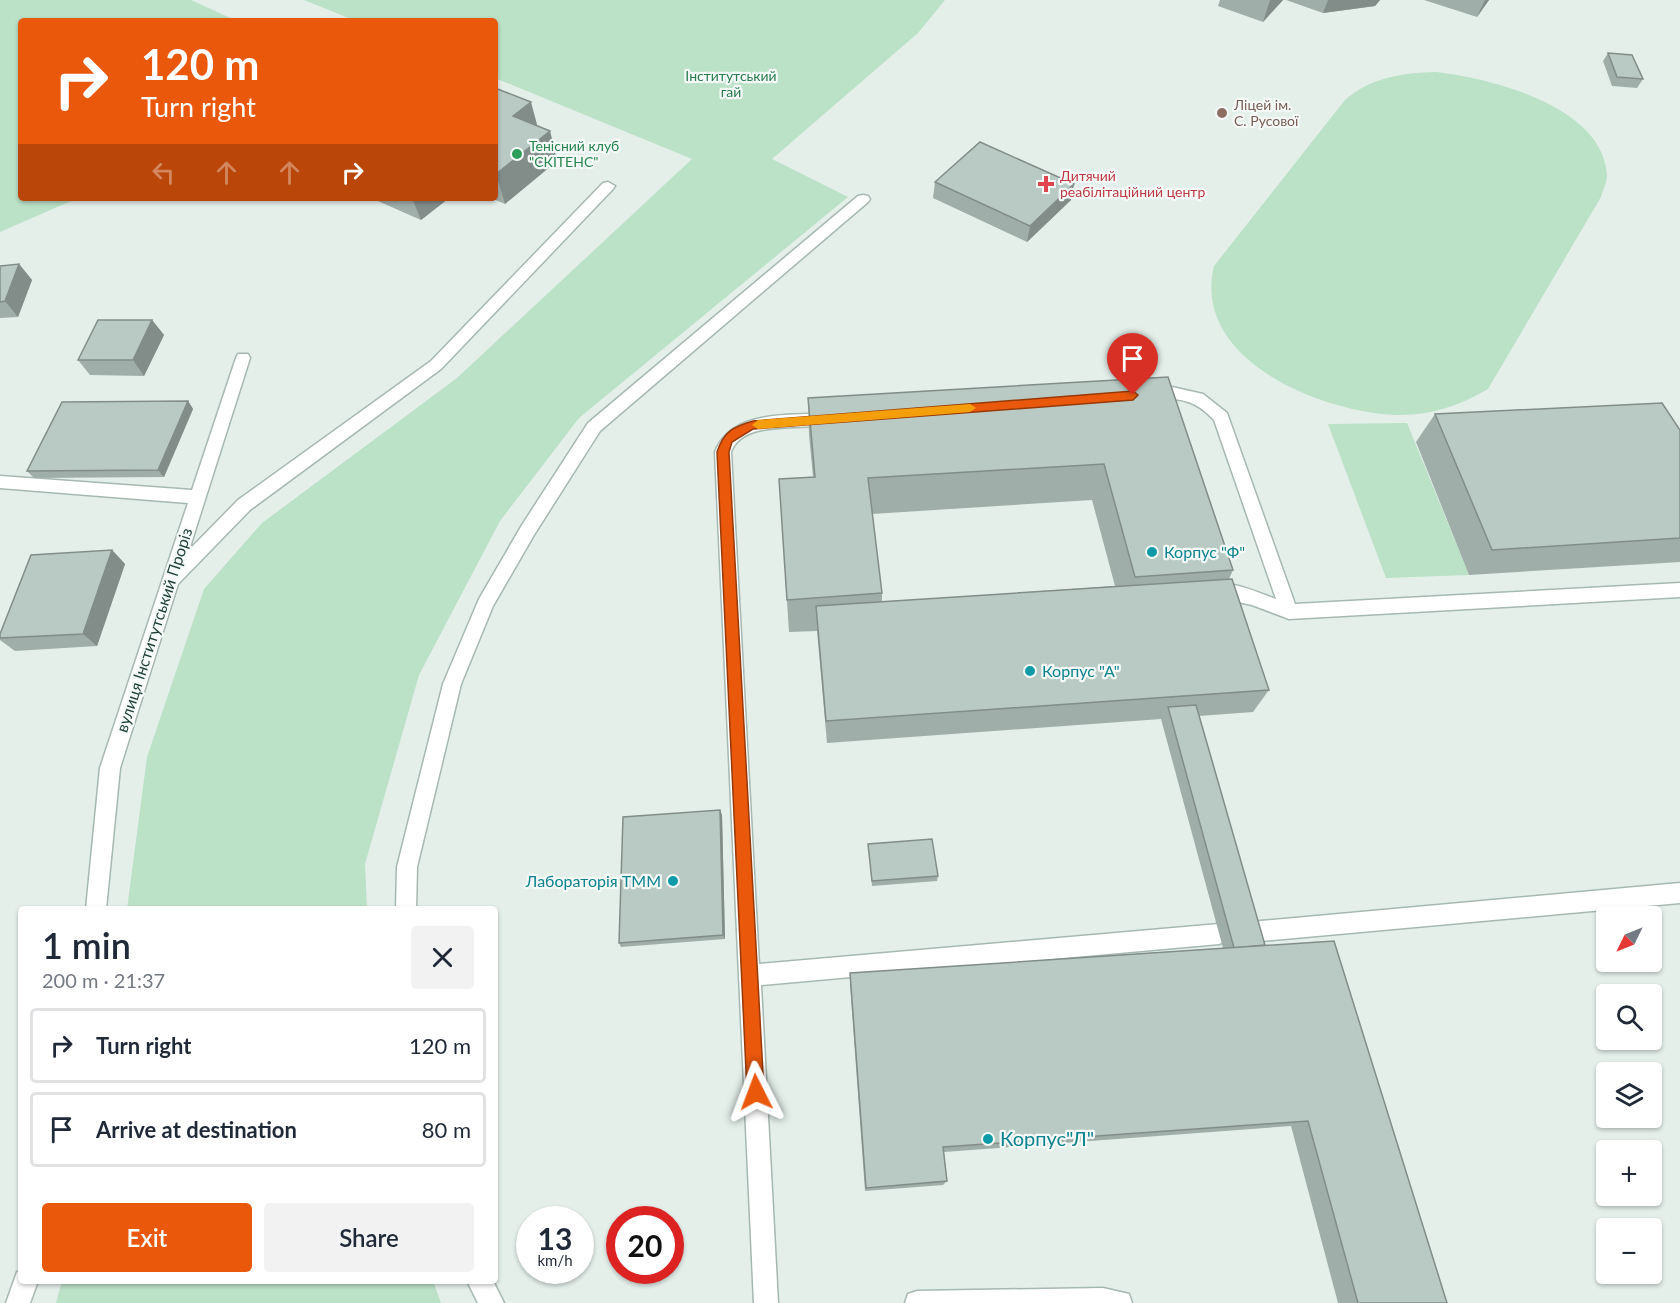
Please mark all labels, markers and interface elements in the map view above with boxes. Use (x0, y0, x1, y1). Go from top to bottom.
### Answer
text: 120 m (141, 39, 259, 89)
icon: right (42, 42, 120, 120)
park label: Інститутський гай (685, 67, 777, 100)
text: Turn right (141, 90, 256, 123)
place label: Ліцей ім. С. Русової (1233, 96, 1299, 129)
marker: Ліцей ім. С. Русової (1215, 106, 1229, 120)
place label: Тенісний клуб "СКІТЕНС" (529, 137, 619, 170)
marker: Тенісний клуб "СКІТЕНС" (510, 147, 524, 161)
icon: left (147, 156, 180, 189)
icon: ahead (210, 156, 243, 189)
icon: ahead (273, 156, 306, 189)
icon: right (336, 156, 369, 189)
place label: Дитячий реабілітаційний центр (1060, 167, 1205, 200)
marker: Дитячий реабілітаційний центр (1037, 175, 1055, 193)
pin (1107, 333, 1158, 395)
icon: arrive (1116, 342, 1149, 375)
street label: вулиця Інститутський Проріз (111, 525, 196, 734)
place label: Корпус "Ф" (1164, 542, 1245, 561)
marker: Корпус "Ф" (1145, 545, 1159, 559)
place label: Корпус "А" (1042, 661, 1120, 680)
marker: Корпус "А" (1023, 664, 1037, 678)
place label: Лабораторія ТММ (525, 871, 661, 890)
marker: Лабораторія ТММ (666, 874, 680, 888)
north arrow (1596, 906, 1662, 972)
map controls (1596, 906, 1662, 1284)
text: 1 min (42, 923, 131, 967)
button: close (411, 926, 474, 989)
text: 200 m · 21:37 (42, 968, 165, 992)
button: search (1596, 984, 1662, 1050)
icon: right (45, 1029, 78, 1062)
text: Turn right (96, 1032, 191, 1059)
text: 120 m (409, 1032, 471, 1059)
position arrow (724, 1060, 788, 1124)
button: layers (1596, 1062, 1662, 1128)
icon: arrive (45, 1113, 78, 1146)
text: Arrive at destination (96, 1116, 297, 1143)
text: 80 m (422, 1116, 471, 1143)
place label: Корпус"Л" (1000, 1126, 1094, 1150)
marker: Корпус"Л" (981, 1132, 995, 1146)
button: + (1596, 1140, 1662, 1206)
button: Exit (42, 1203, 252, 1272)
button: Share (264, 1203, 474, 1272)
speed limit sign: 20 (606, 1206, 684, 1284)
button: − (1596, 1218, 1662, 1284)
text: 13 (538, 1220, 572, 1256)
text: km/h (537, 1251, 573, 1269)

